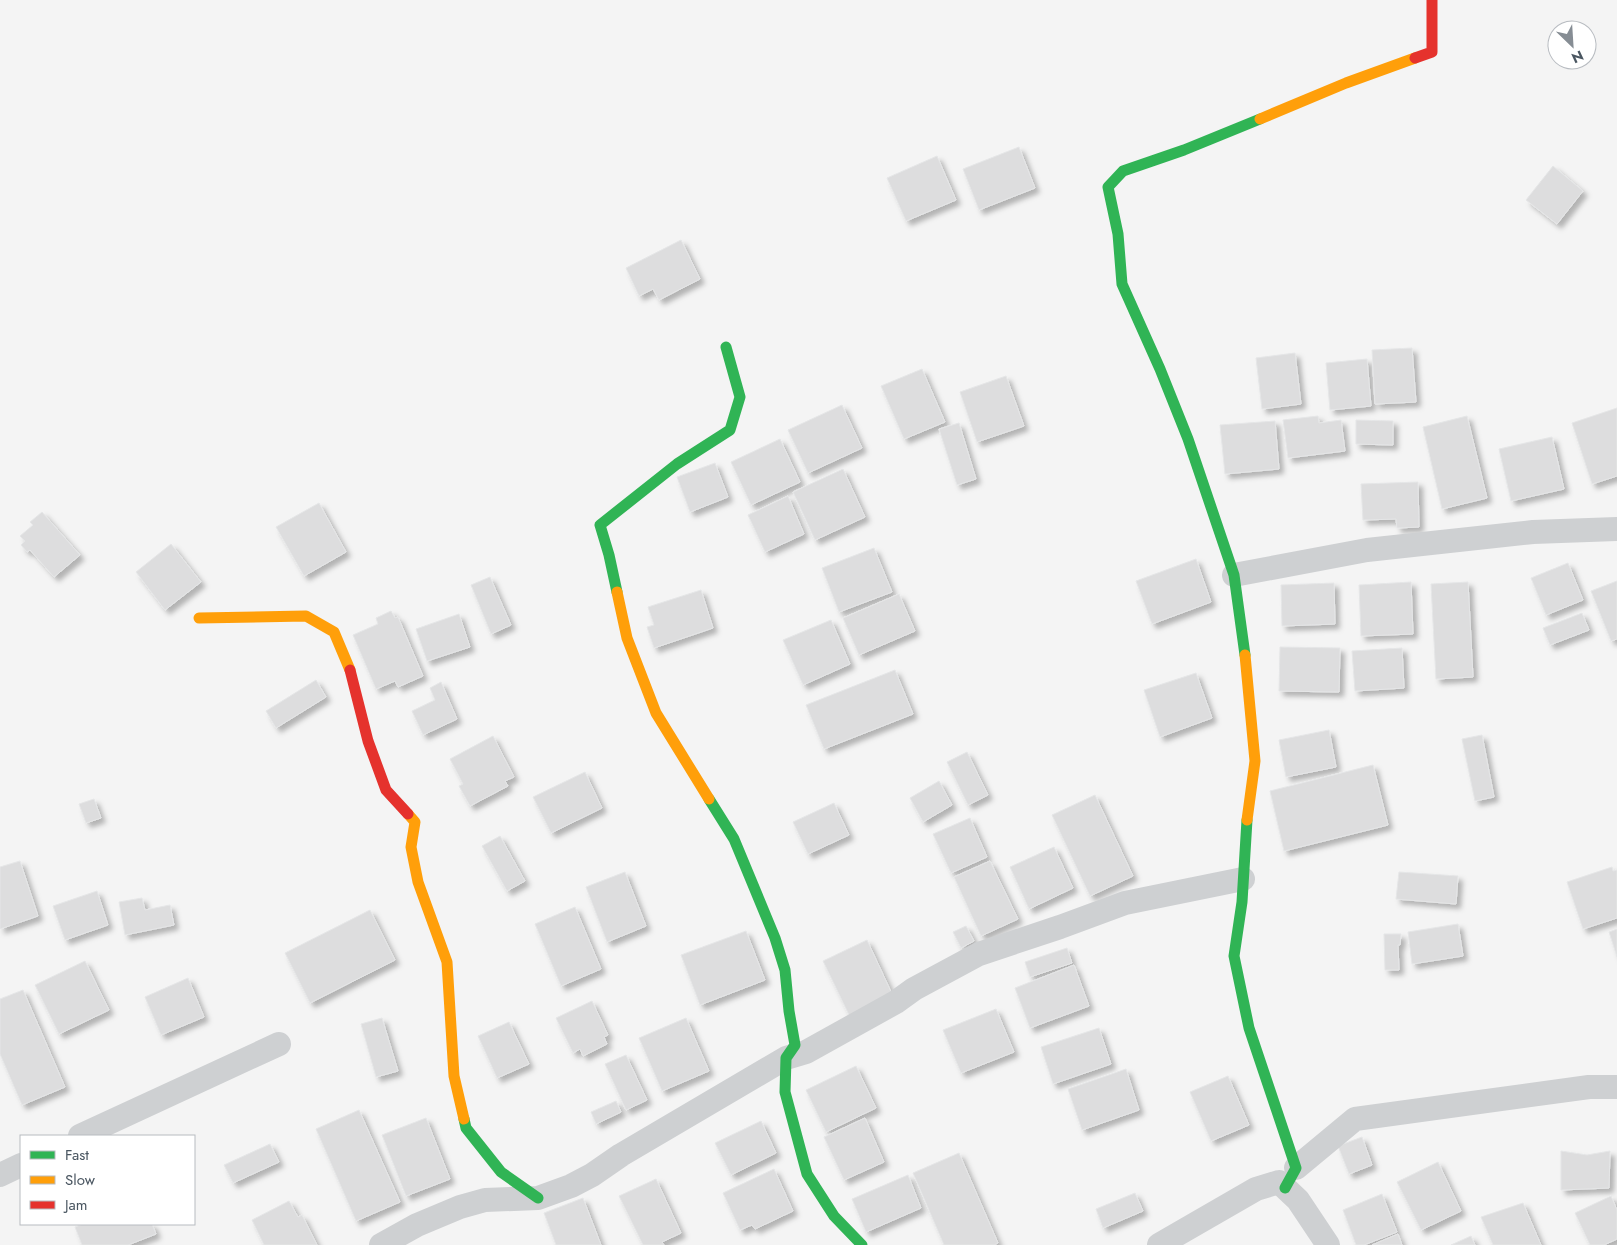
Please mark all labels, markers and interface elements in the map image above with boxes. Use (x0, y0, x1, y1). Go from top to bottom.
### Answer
north arrow (1547, 20, 1597, 70)
text: N (1568, 45, 1587, 68)
legend (20, 1135, 195, 1225)
text: Fast (65, 1144, 89, 1166)
text: Slow (65, 1169, 96, 1191)
text: Jam (63, 1194, 88, 1216)

